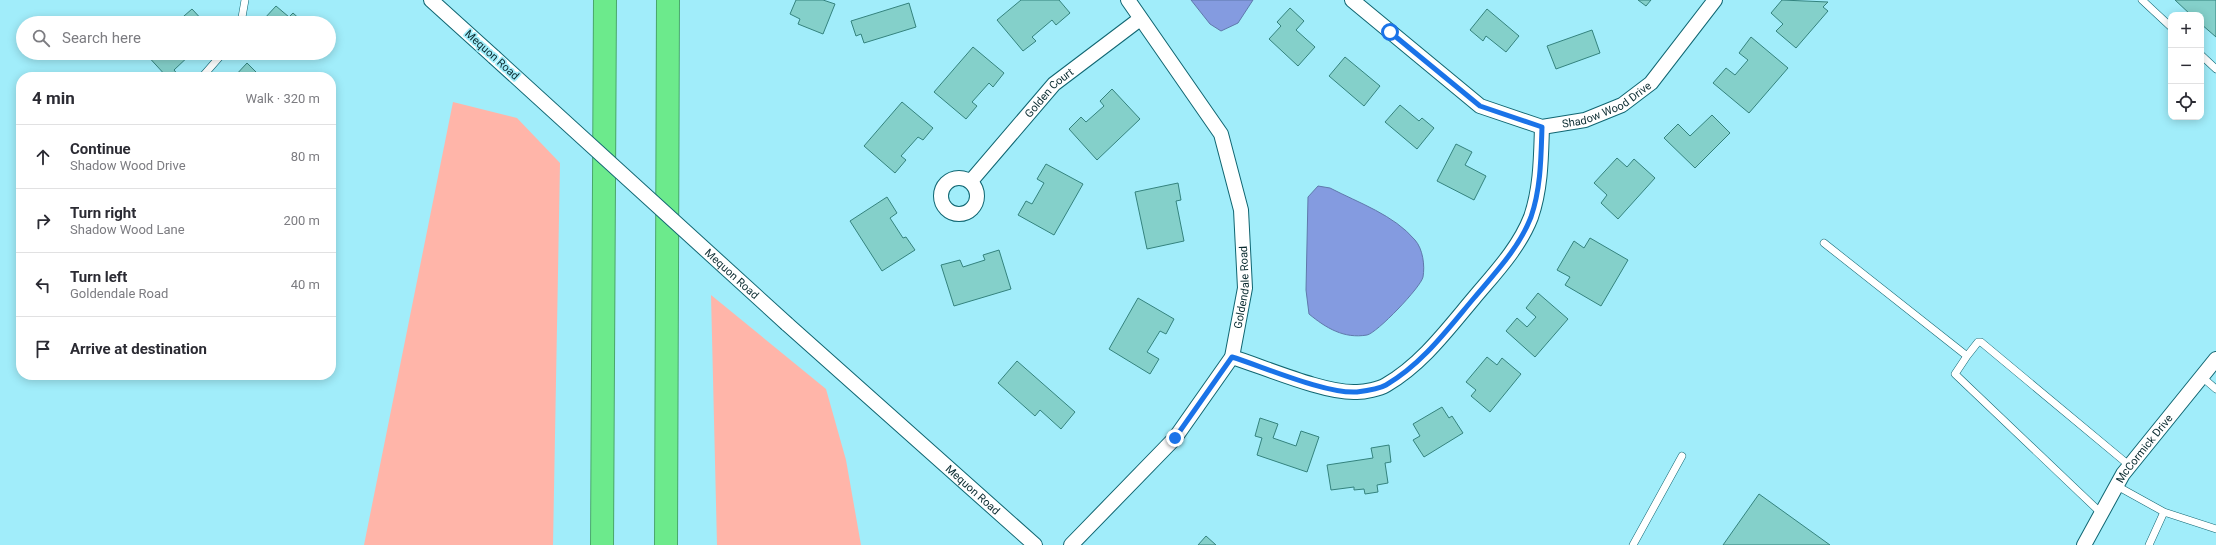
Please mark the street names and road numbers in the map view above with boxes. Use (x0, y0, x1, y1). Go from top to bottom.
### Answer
street label: Mequon Road (462, 27, 522, 83)
street label: Golden Court (1022, 65, 1076, 120)
street label: Shadow Wood Drive (1561, 79, 1654, 130)
street label: Mequon Road (702, 246, 762, 302)
street label: Goldendale Road (1231, 246, 1252, 330)
street label: McCormick Drive (2113, 412, 2175, 485)
street label: Mequon Road (943, 462, 1003, 517)

